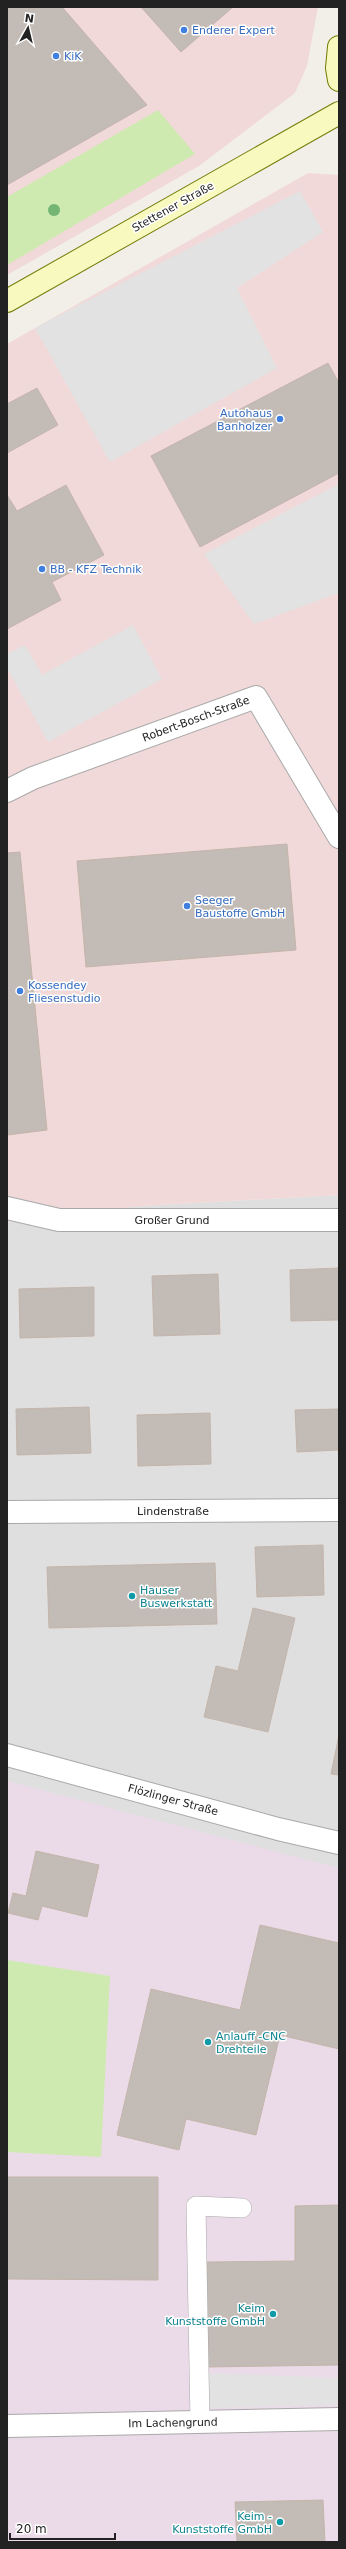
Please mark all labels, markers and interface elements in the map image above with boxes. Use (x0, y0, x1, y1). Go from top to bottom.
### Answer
north arrow (8, 8, 48, 48)
text: N (24, 12, 35, 26)
place label: Enderer Expert (192, 24, 275, 37)
marker: Enderer Expert (179, 25, 189, 35)
place label: KiK (64, 50, 82, 63)
marker: KiK (51, 51, 61, 61)
street label: Stettener Straße (130, 179, 216, 235)
place label: Autohaus Banholzer (217, 407, 272, 433)
marker: Autohaus Banholzer (275, 414, 285, 424)
place label: BB - KFZ Technik (50, 563, 142, 576)
marker: BB - KFZ Technik (37, 564, 47, 574)
street label: Robert-Bosch-Straße (141, 693, 252, 744)
place label: Seeger Baustoffe GmbH (195, 894, 285, 920)
marker: Seeger Baustoffe GmbH (182, 901, 192, 911)
place label: Kossendey Fliesenstudio (28, 979, 101, 1005)
marker: Kossendey Fliesenstudio (15, 986, 25, 996)
street label: Großer Grund (134, 1214, 210, 1227)
street label: Lindenstraße (137, 1505, 209, 1518)
place label: Hauser Buswerkstatt (140, 1584, 213, 1610)
marker: Hauser Buswerkstatt (127, 1591, 137, 1601)
street label: Flözlinger Straße (126, 1782, 220, 1818)
place label: Anlauff -CNC Drehteile (216, 2030, 286, 2056)
marker: Anlauff -CNC Drehteile (203, 2037, 213, 2047)
place label: Keim Kunststoffe GmbH (165, 2302, 265, 2328)
marker: Keim Kunststoffe GmbH (268, 2309, 278, 2319)
street label: Im Lachengrund (128, 2416, 218, 2430)
place label: Keim - Kunststoffe GmbH (172, 2510, 272, 2536)
scale bar (10, 2515, 115, 2541)
marker: Keim - Kunststoffe GmbH (275, 2517, 285, 2527)
text: 20 m (16, 2522, 47, 2536)

